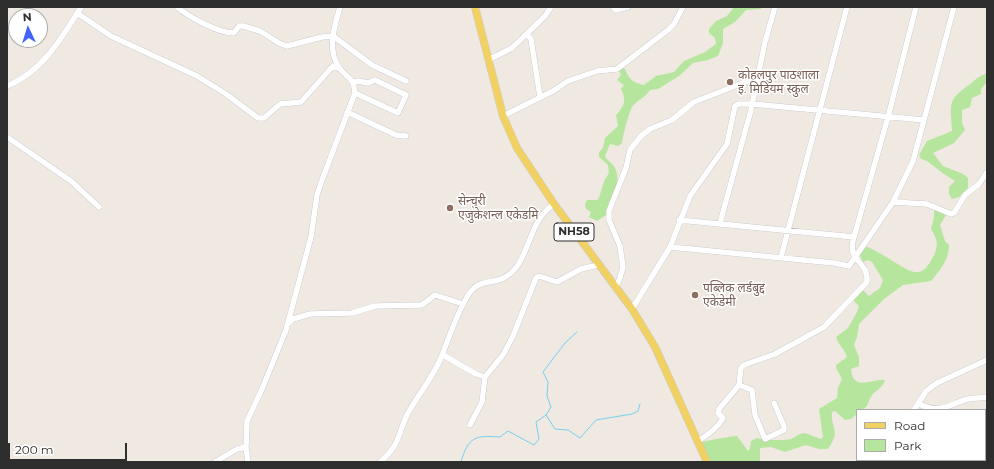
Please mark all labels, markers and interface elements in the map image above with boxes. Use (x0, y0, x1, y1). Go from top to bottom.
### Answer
north arrow (8, 8, 48, 48)
text: N (22, 10, 32, 24)
place label: कोहलपुर पाठशाला इ. मिडियम स्कुल (738, 68, 819, 96)
marker: कोहलपुर पाठशाला इ. मिडियम स्कुल (725, 77, 735, 87)
place label: सेन्चुरी एजुकेशन्ल एकेडमि (458, 194, 538, 222)
marker: सेन्चुरी एजुकेशन्ल एकेडमि (445, 203, 455, 213)
road number: NH58 (554, 223, 594, 241)
place label: पब्लिक लर्डबुद्द एकेडेमी (703, 281, 765, 309)
marker: पब्लिक लर्डबुद्द एकेडेमी (690, 290, 700, 300)
legend (856, 409, 986, 461)
text: Road (894, 418, 925, 433)
scale bar (10, 435, 129, 461)
text: Park (894, 438, 921, 453)
text: 200 m (15, 442, 54, 457)

